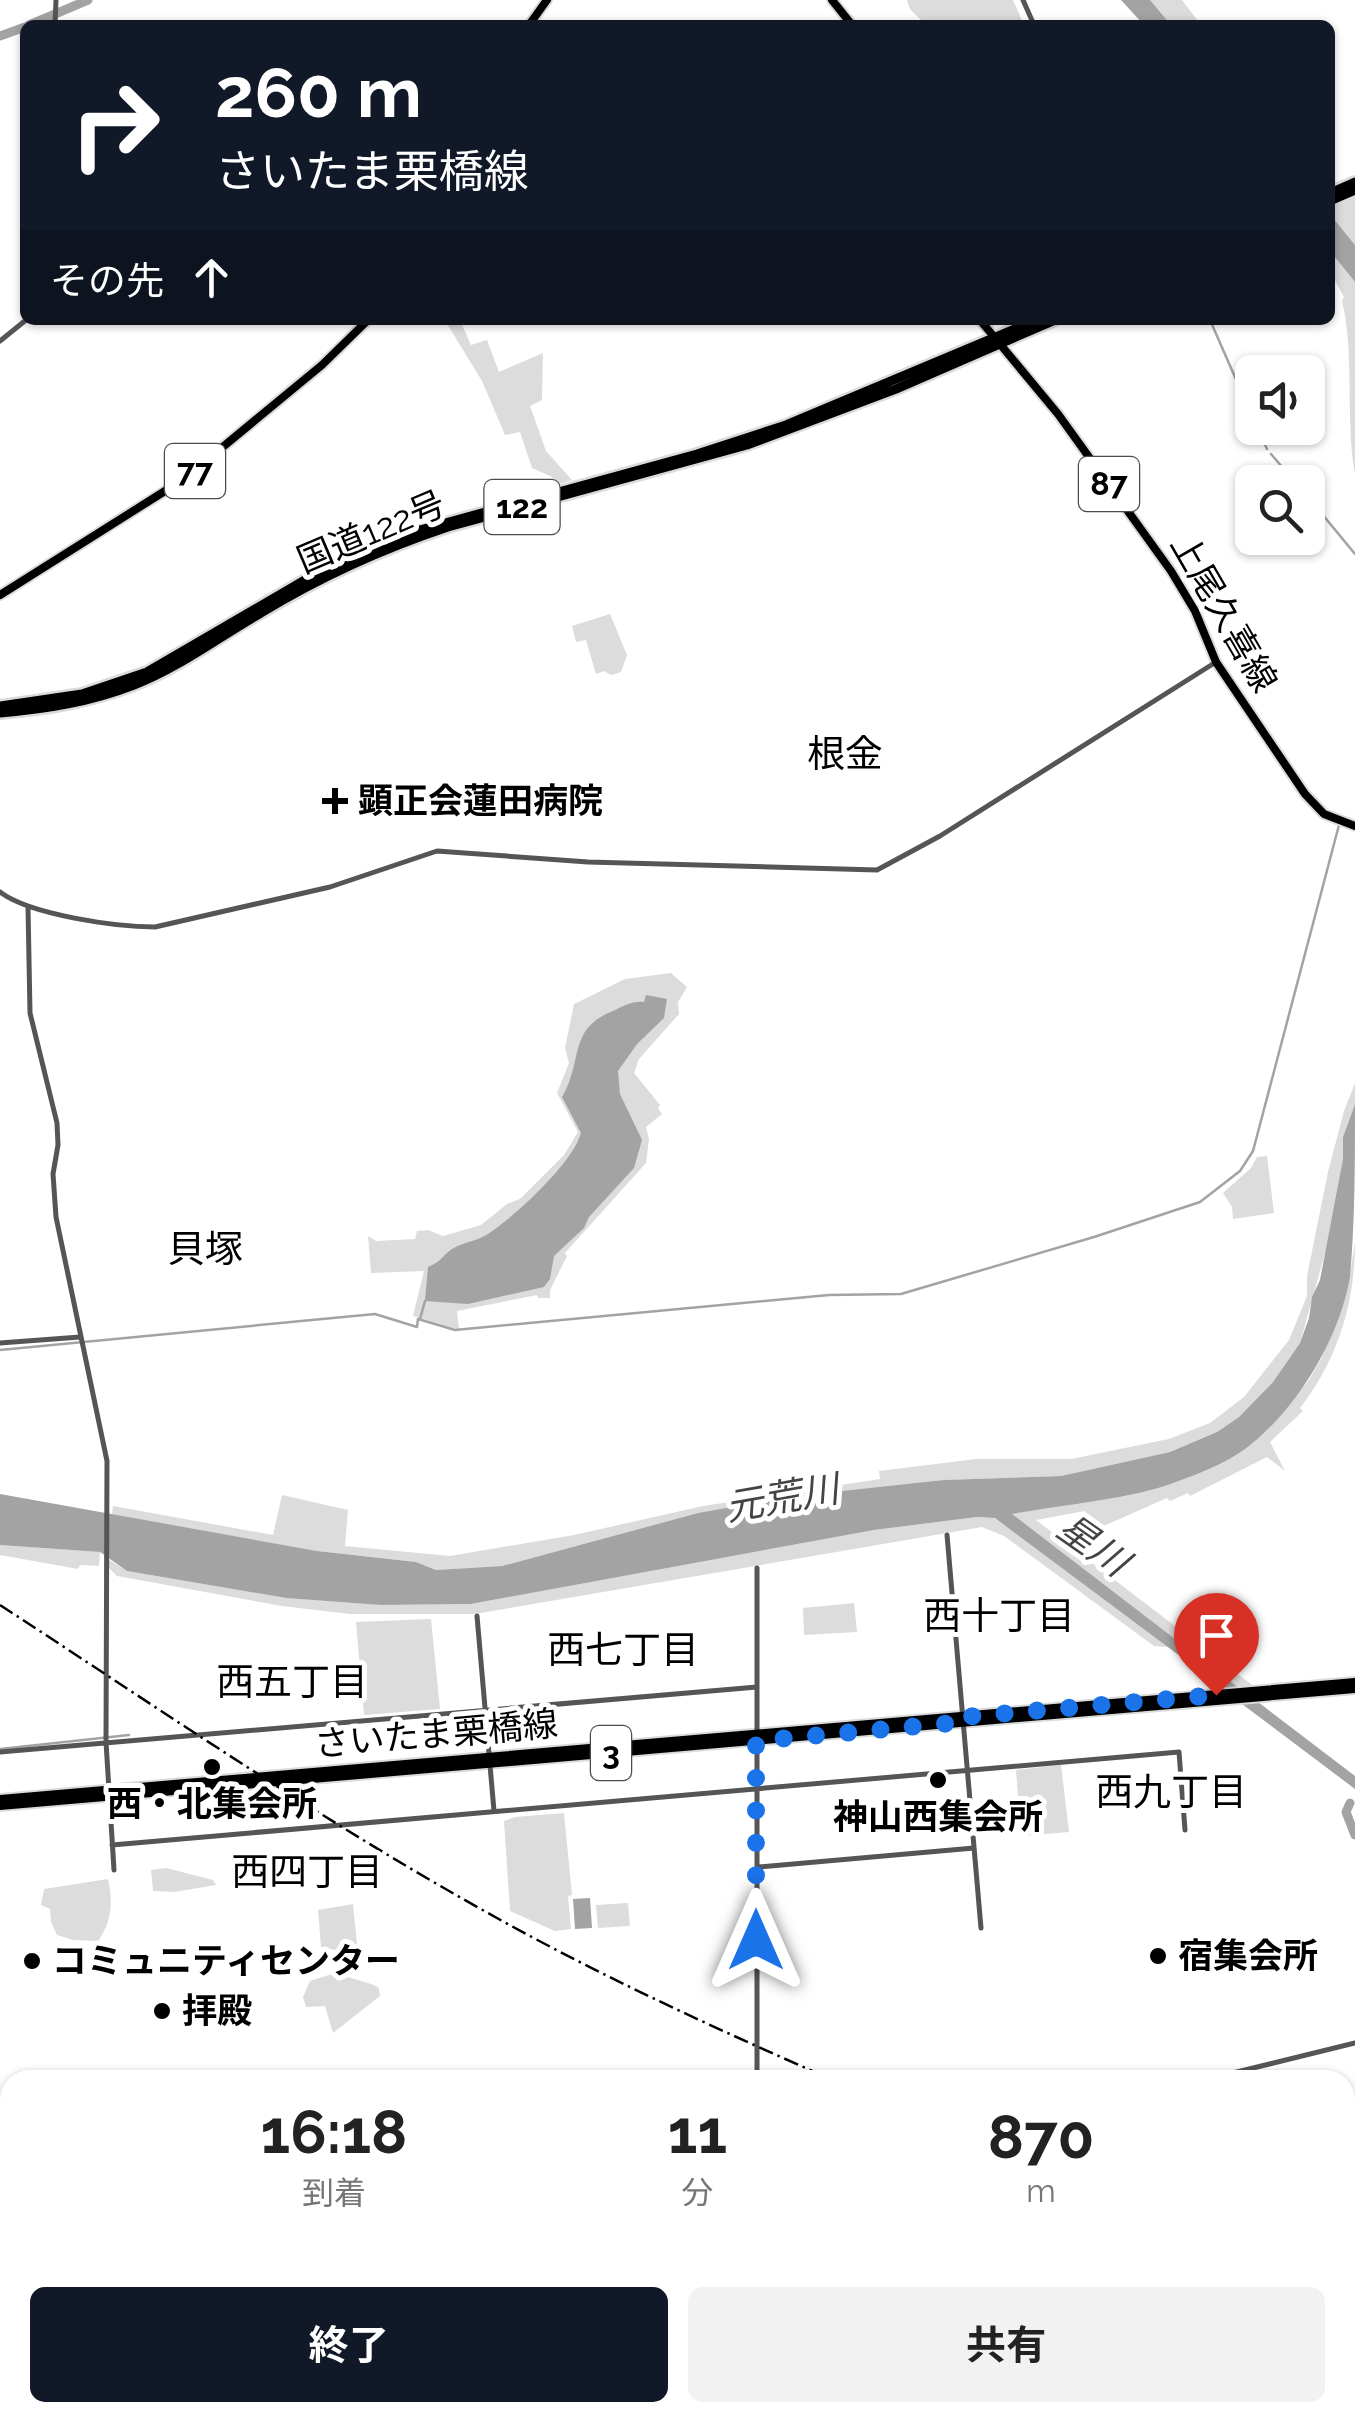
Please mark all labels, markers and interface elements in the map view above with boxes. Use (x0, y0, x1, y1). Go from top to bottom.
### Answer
text: 260 m (215, 51, 422, 133)
icon: right (50, 60, 180, 190)
text: さいたま栗橋線 (215, 145, 529, 198)
icon: ahead (184, 250, 239, 305)
text: その先 (50, 258, 164, 303)
map controls (1235, 355, 1325, 555)
button: sound (1235, 355, 1325, 445)
road number: 77 (165, 444, 225, 498)
road number: 87 (1079, 457, 1139, 511)
button: search (1235, 465, 1325, 555)
road number: 122 (484, 480, 560, 534)
street label: 国道122号 (291, 482, 451, 581)
street label: 上尾久喜線 (1163, 527, 1286, 699)
district label: 根金 (807, 731, 883, 776)
place label: 顕正会蓮田病院 (358, 780, 603, 821)
marker: 顕正会蓮田病院 (322, 788, 348, 814)
district label: 貝塚 (167, 1226, 243, 1271)
water label: 元荒川 (722, 1465, 846, 1530)
water label: 星川 (1049, 1504, 1141, 1587)
district label: 西十丁目 (923, 1593, 1075, 1638)
pin (1174, 1593, 1259, 1696)
icon: arrive (1189, 1608, 1244, 1663)
district label: 西七丁目 (547, 1627, 699, 1672)
district label: 西五丁目 (216, 1659, 368, 1704)
street label: さいたま栗橋線 (313, 1702, 559, 1765)
road number: 3 (591, 1726, 631, 1780)
marker: 西・北集会所 (201, 1756, 223, 1778)
marker: 神山西集会所 (927, 1769, 949, 1791)
district label: 西九丁目 (1095, 1769, 1247, 1814)
place label: 西・北集会所 (107, 1783, 317, 1824)
place label: 神山西集会所 (833, 1796, 1043, 1837)
district label: 西四丁目 (231, 1849, 383, 1894)
position arrow (704, 1888, 808, 1992)
place label: 宿集会所 (1178, 1935, 1318, 1976)
place label: コミュニティセンター (52, 1940, 400, 1981)
marker: 宿集会所 (1147, 1945, 1169, 1967)
marker: コミュニティセンター (21, 1950, 43, 1972)
place label: 拝殿 (182, 1990, 252, 2031)
marker: 拝殿 (151, 2000, 173, 2022)
text: 16:18 (261, 2097, 407, 2167)
text: 11 (668, 2097, 727, 2167)
text: 870 (988, 2102, 1094, 2172)
text: m (1026, 2172, 1056, 2209)
text: 到着 (302, 2174, 366, 2211)
text: 分 (681, 2174, 714, 2211)
button: 終了 (30, 2287, 668, 2402)
button: 共有 (688, 2287, 1325, 2402)

